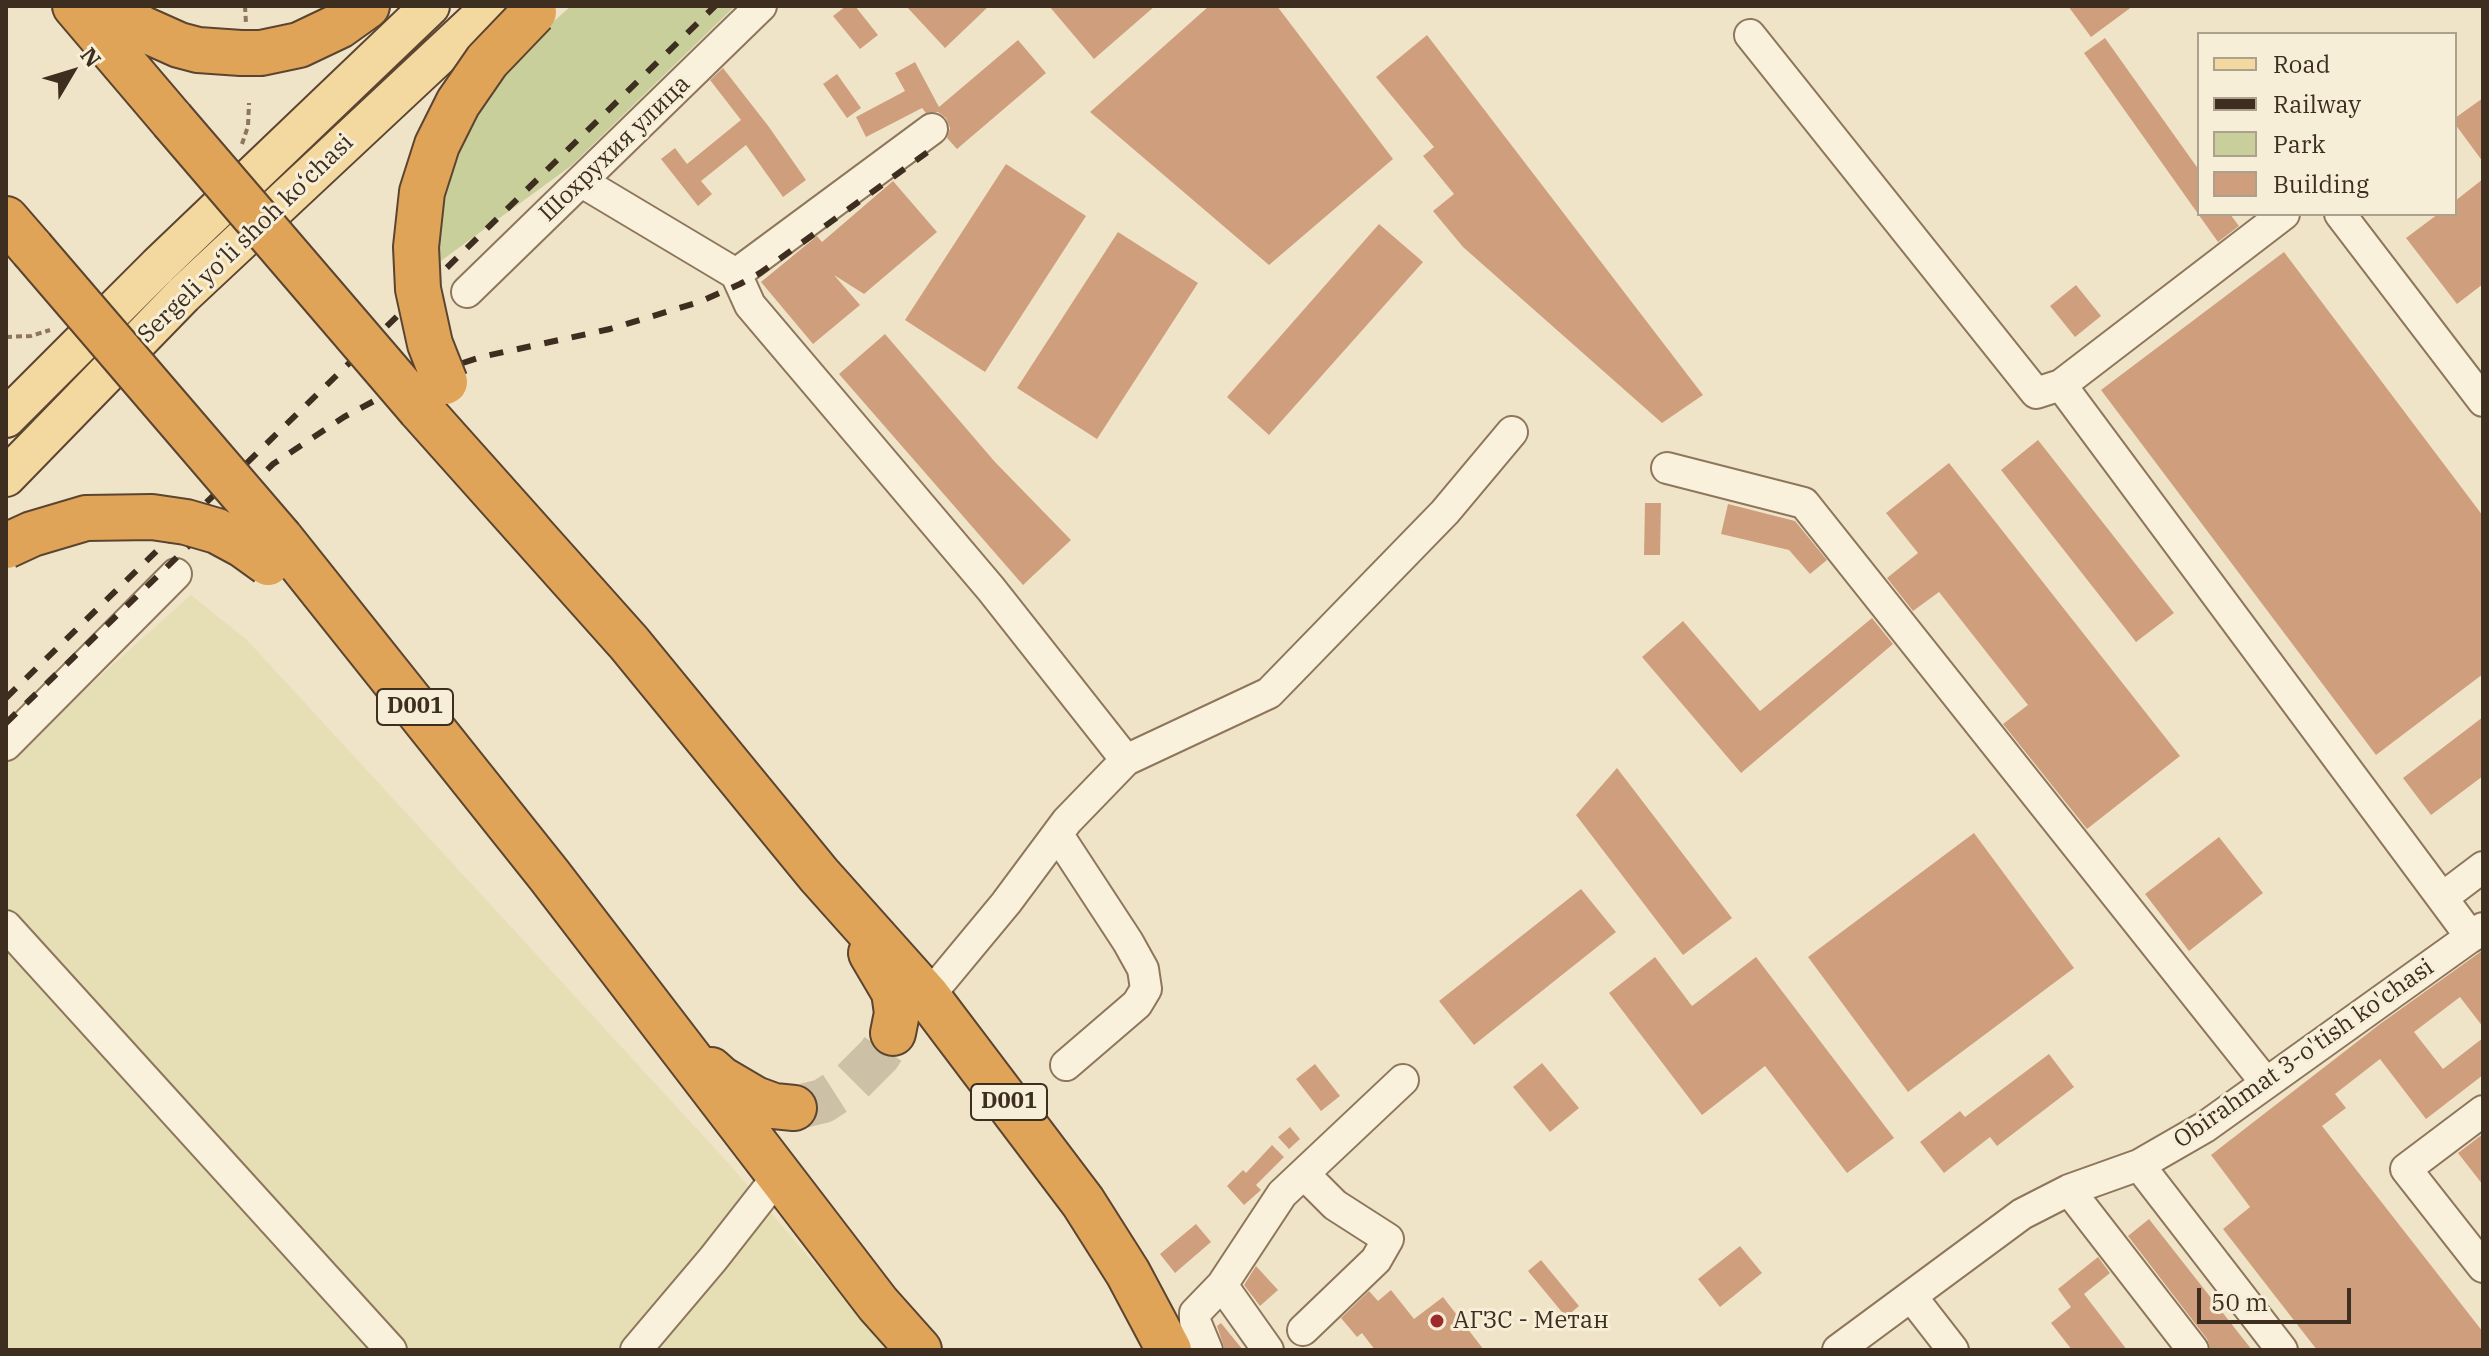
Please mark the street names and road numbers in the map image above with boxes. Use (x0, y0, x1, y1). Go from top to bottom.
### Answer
street label: Шохрухия улица (534, 70, 696, 228)
street label: Sergeli yo‘li shoh ko‘chasi (132, 129, 360, 349)
road number: D001 (377, 689, 453, 725)
street label: Obirahmat 3-o'tish ko'chasi (2168, 953, 2440, 1155)
road number: D001 (971, 1084, 1047, 1120)

